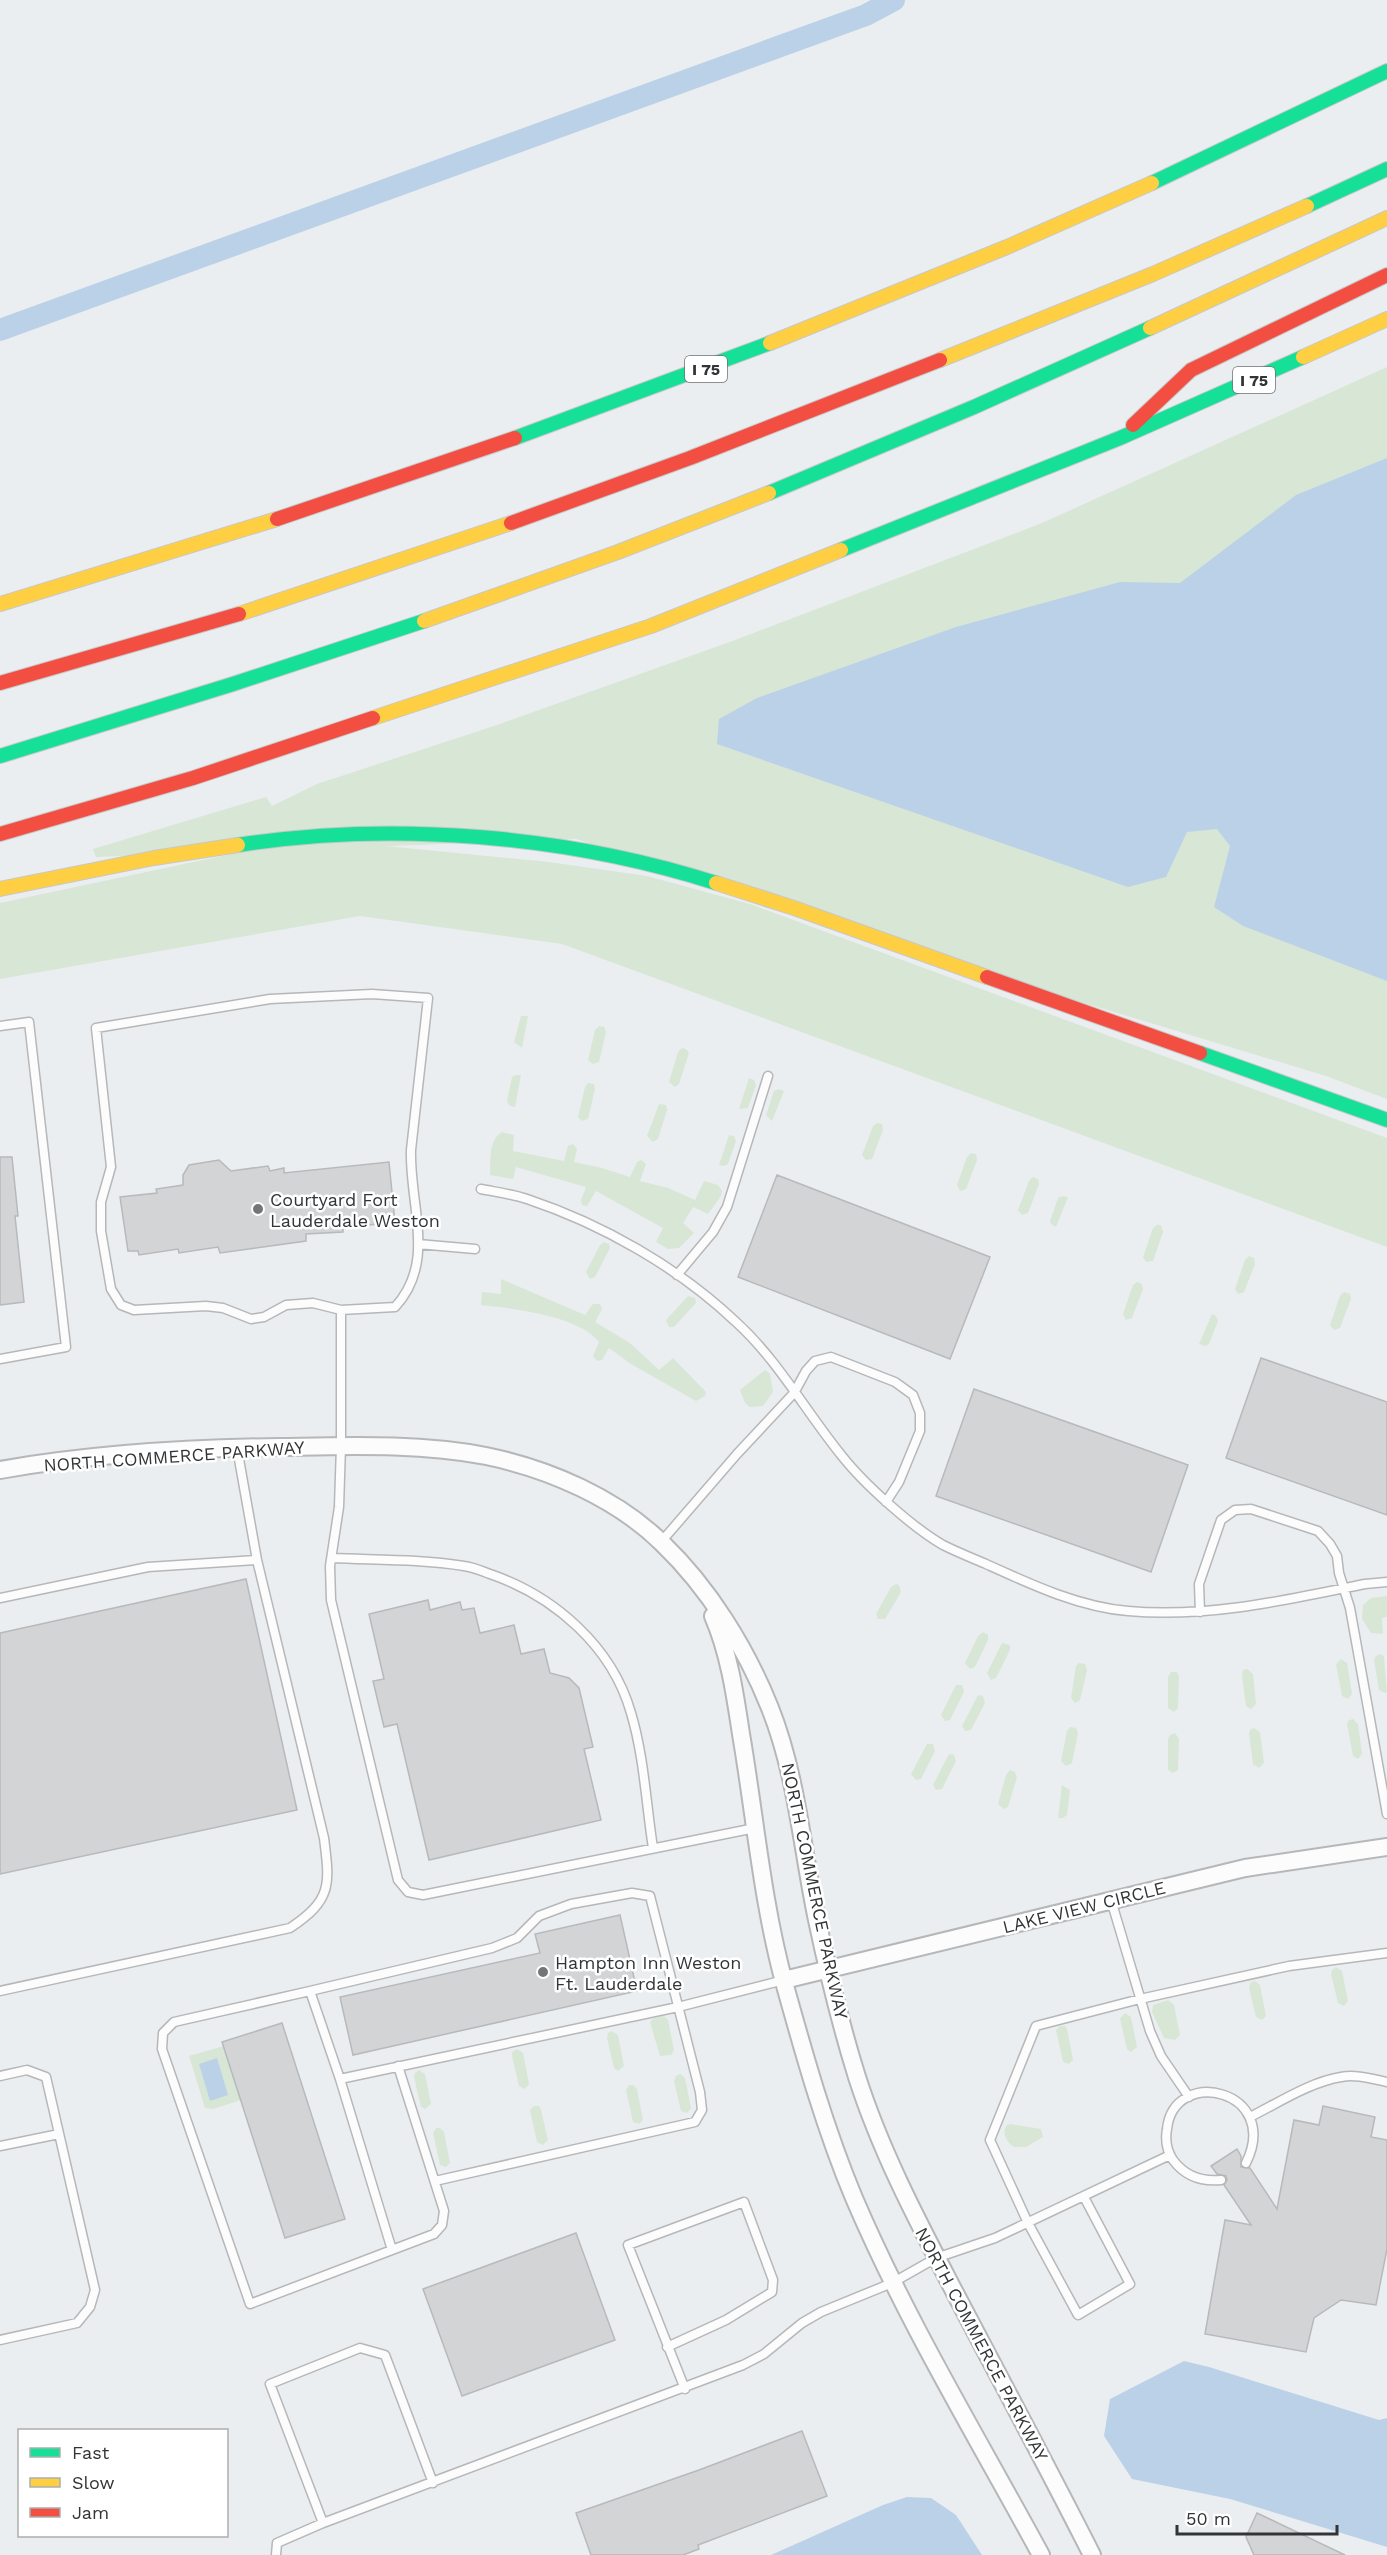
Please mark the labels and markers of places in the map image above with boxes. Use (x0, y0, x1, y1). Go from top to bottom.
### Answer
place label: Courtyard Fort Lauderdale Weston (270, 1189, 440, 1231)
marker: Courtyard Fort Lauderdale Weston (251, 1202, 265, 1216)
place label: Hampton Inn Weston Ft. Lauderdale (555, 1952, 741, 1994)
marker: Hampton Inn Weston Ft. Lauderdale (536, 1965, 550, 1979)

